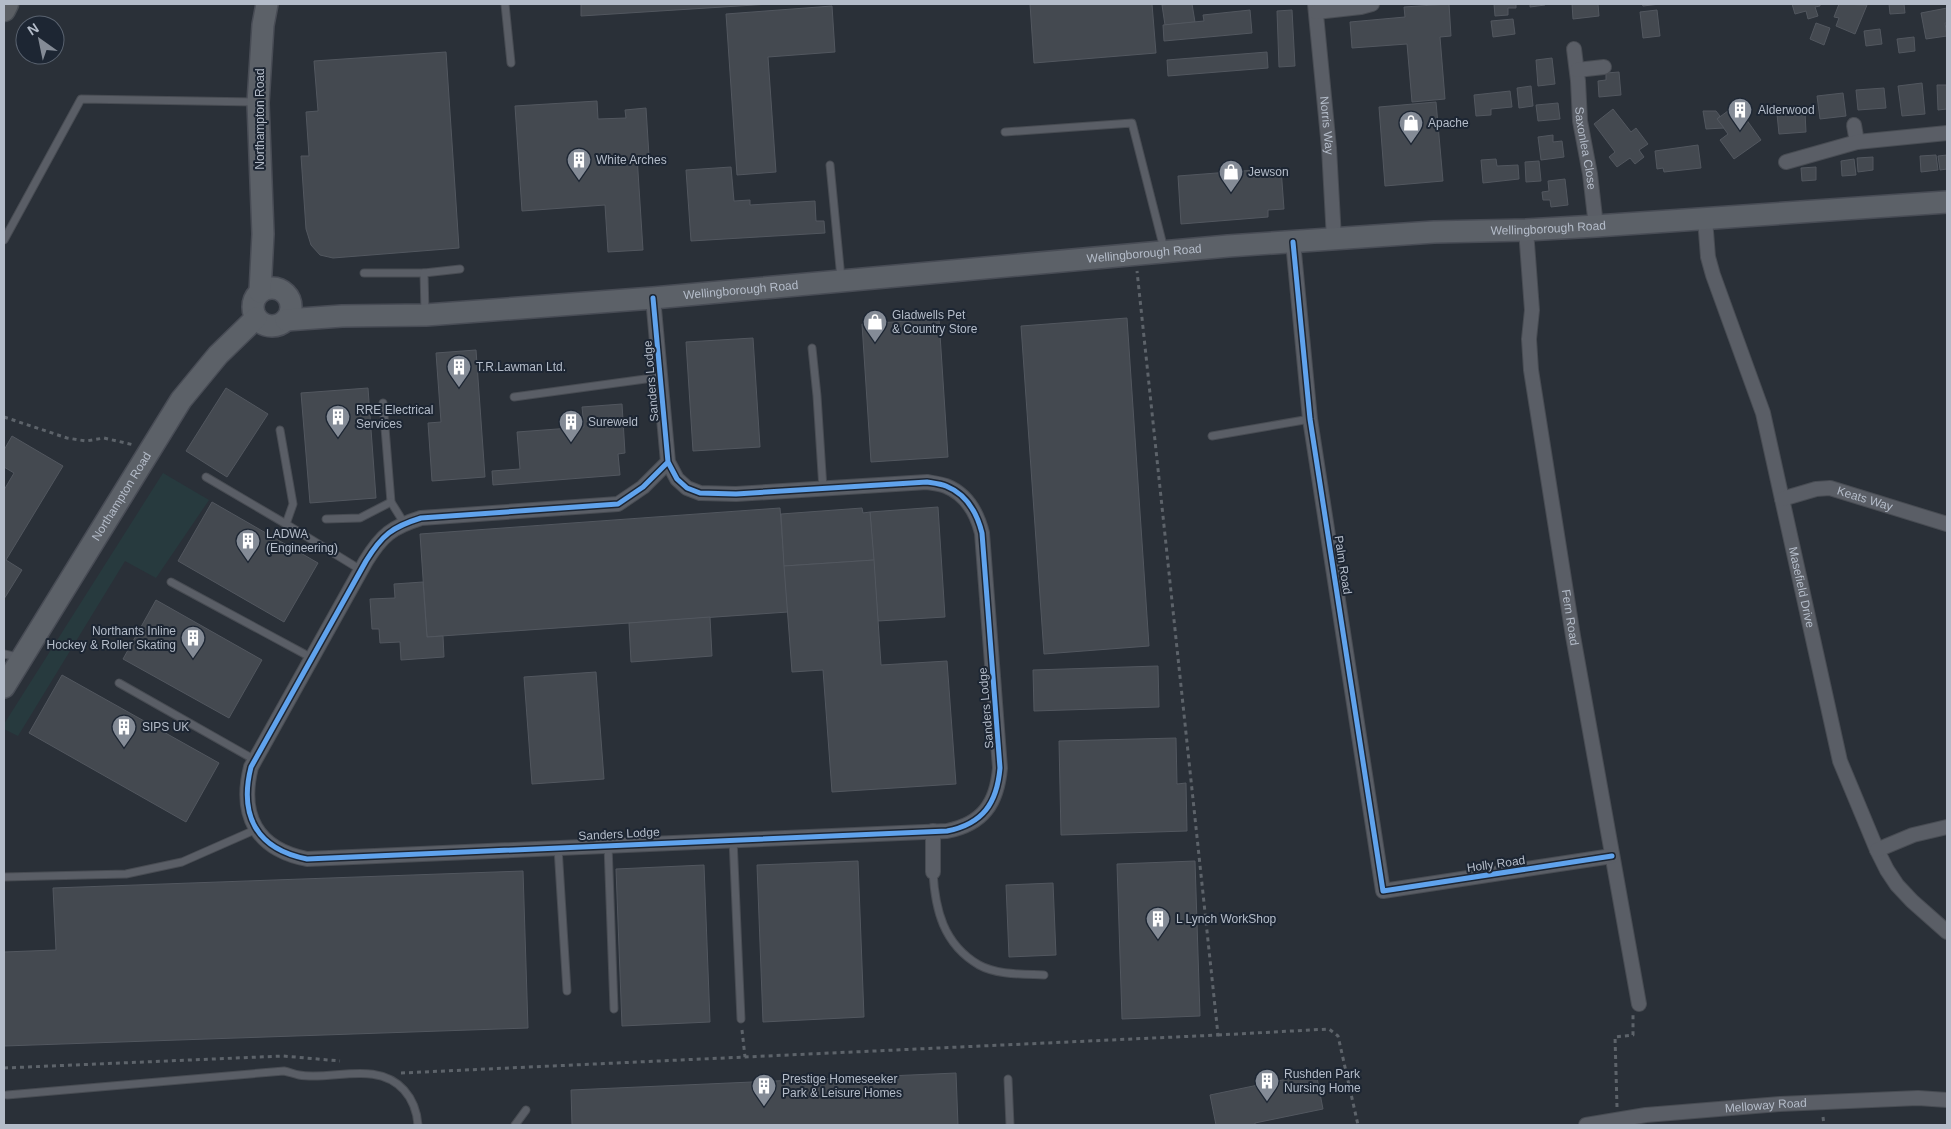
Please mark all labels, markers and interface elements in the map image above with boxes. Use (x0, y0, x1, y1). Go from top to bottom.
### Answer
north arrow (15, 15, 65, 65)
text: N (24, 20, 42, 39)
street label: Northampton Road (253, 68, 267, 170)
street label: Norris Way (1317, 95, 1336, 155)
building icon: Alderwood (1727, 97, 1753, 131)
place label: Alderwood (1758, 103, 1815, 117)
street label: Saxonlea Close (1572, 106, 1599, 191)
shop icon: Apache (1398, 110, 1424, 144)
place label: Apache (1428, 116, 1469, 130)
building icon: White Arches (566, 147, 592, 181)
place label: White Arches (596, 153, 667, 167)
shop icon: Jewson (1218, 159, 1244, 193)
place label: Jewson (1248, 165, 1289, 179)
street label: Wellingborough Road (1491, 218, 1606, 238)
street label: Wellingborough Road (1086, 241, 1202, 266)
street label: Wellingborough Road (683, 278, 799, 302)
place label: Gladwells Pet & Country Store (892, 308, 978, 336)
shop icon: Gladwells Pet & Country Store (862, 309, 888, 343)
street label: Sanders Lodge (640, 340, 662, 422)
building icon: T.R.Lawman Ltd. (446, 354, 472, 388)
place label: T.R.Lawman Ltd. (476, 360, 566, 374)
place label: RRE Electrical Services (356, 403, 433, 431)
building icon: RRE Electrical Services (325, 404, 351, 438)
building icon: Sureweld (558, 409, 584, 443)
place label: Sureweld (588, 415, 638, 429)
street label: Northampton Road (89, 449, 154, 543)
street label: Keats Way (1835, 484, 1895, 514)
place label: LADWA (Engineering) (266, 527, 338, 555)
building icon: LADWA (Engineering) (235, 528, 261, 562)
street label: Palm Road (1331, 535, 1355, 595)
street label: Masefield Drive (1786, 545, 1817, 629)
street label: Fern Road (1559, 588, 1582, 647)
place label: Northants Inline Hockey & Roller Skating (47, 624, 176, 652)
building icon: Northants Inline Hockey & Roller Skating (180, 625, 206, 659)
street label: Sanders Lodge (975, 667, 997, 749)
building icon: SIPS UK (111, 714, 137, 748)
place label: SIPS UK (142, 720, 189, 734)
street label: Sanders Lodge (578, 825, 660, 843)
street label: Holly Road (1466, 853, 1526, 875)
building icon: L Lynch WorkShop (1145, 906, 1171, 940)
place label: L Lynch WorkShop (1176, 912, 1277, 926)
place label: Rushden Park Nursing Home (1284, 1067, 1361, 1095)
building icon: Rushden Park Nursing Home (1254, 1068, 1280, 1102)
place label: Prestige Homeseeker Park & Leisure Homes (782, 1072, 902, 1100)
building icon: Prestige Homeseeker Park & Leisure Homes (751, 1073, 777, 1107)
street label: Melloway Road (1724, 1096, 1807, 1116)

